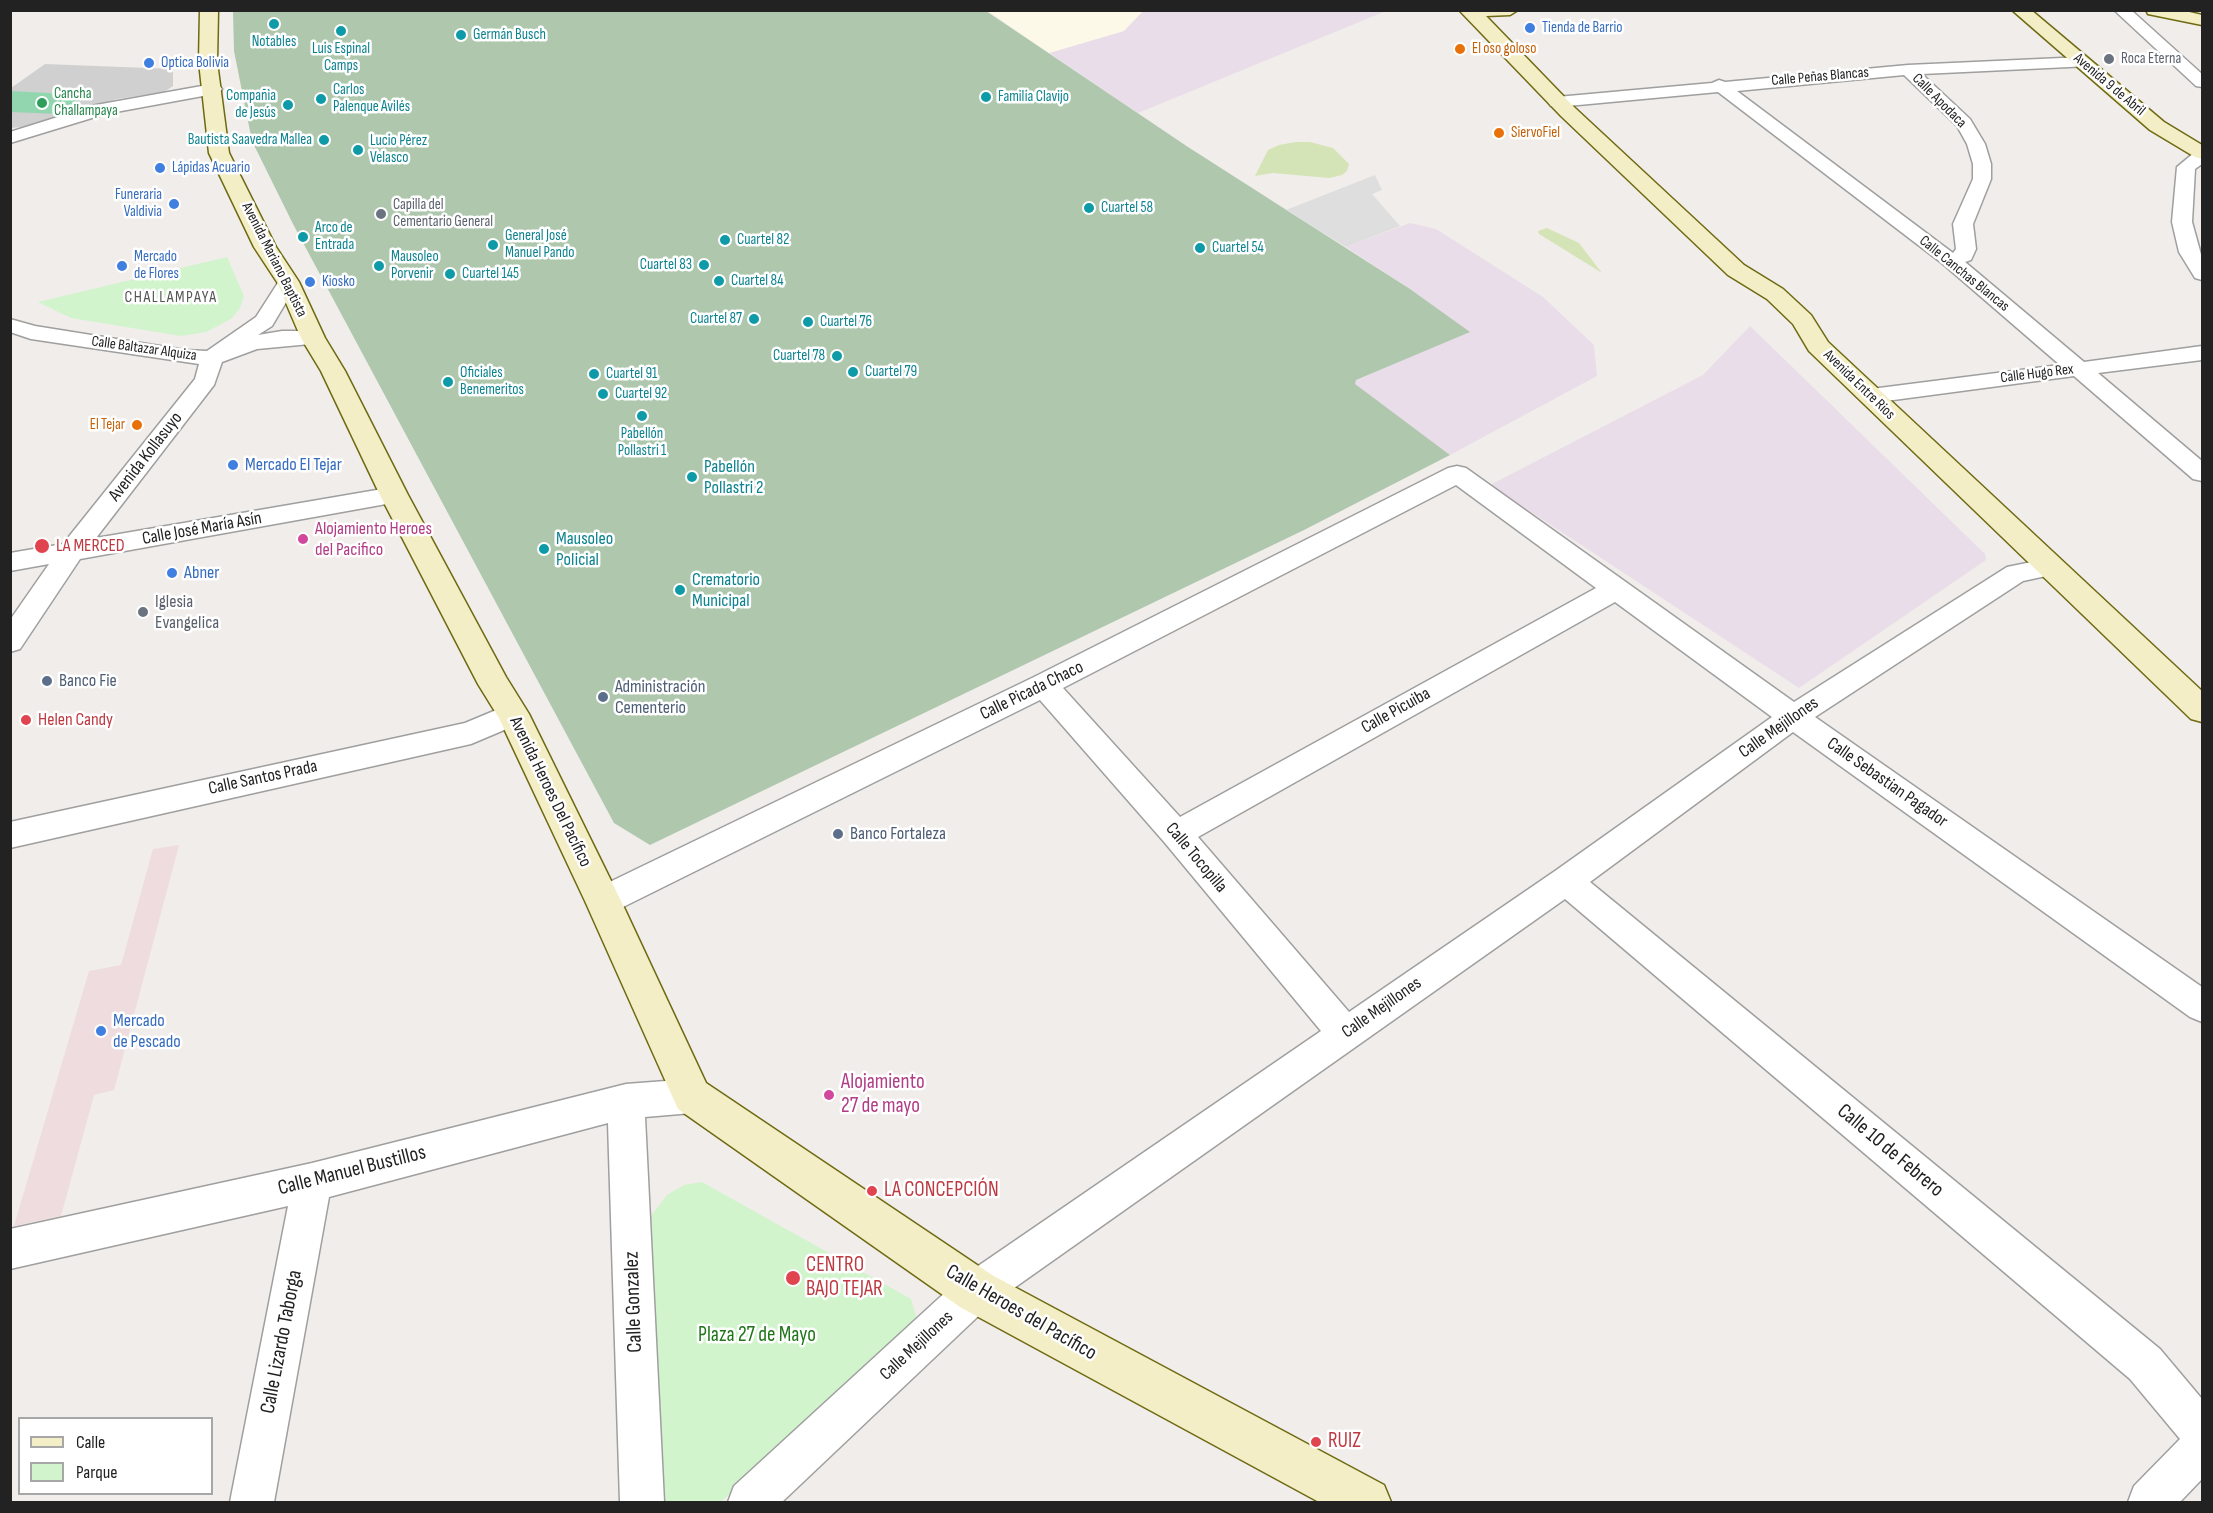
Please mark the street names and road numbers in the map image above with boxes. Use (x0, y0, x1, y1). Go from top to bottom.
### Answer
street label: Avenida 9 de Abril (2070, 50, 2148, 120)
street label: Calle Peñas Blancas (1771, 64, 1869, 90)
street label: Calle Apodaca (1908, 70, 1970, 132)
street label: Avenida Mariano Baptista (237, 200, 311, 320)
street label: Calle Canchas Blancas (1915, 232, 2013, 316)
street label: Calle Baltazar Alquiza (90, 333, 198, 365)
street label: Avenida Entre Rios (1819, 346, 1899, 424)
street label: Calle Hugo Rex (1999, 361, 2075, 387)
street label: Avenida Kollasuyo (105, 408, 187, 506)
street label: Calle José María Asín (141, 508, 263, 550)
street label: Calle Picada Chaco (977, 657, 1087, 725)
street label: Calle Picuiba (1358, 683, 1434, 739)
street label: Calle Mejillones (1735, 693, 1823, 763)
street label: Avenida Heroes Del Pacífico (504, 713, 596, 871)
street label: Calle Sebastian Pagador (1822, 733, 1952, 833)
street label: Calle Santos Prada (207, 756, 319, 800)
street label: Calle Tocopilla (1160, 819, 1232, 897)
street label: Calle Mejillones (1338, 973, 1426, 1043)
street label: Calle 10 de Febrero (1832, 1099, 1948, 1203)
street label: Calle Manuel Bustillos (275, 1140, 429, 1202)
street label: Calle Gonzalez (620, 1251, 648, 1353)
street label: Calle Heroes del Pacífico (941, 1260, 1101, 1366)
street label: Calle Lizardo Taborga (256, 1268, 308, 1416)
street label: Calle Mejillones (876, 1307, 958, 1385)

